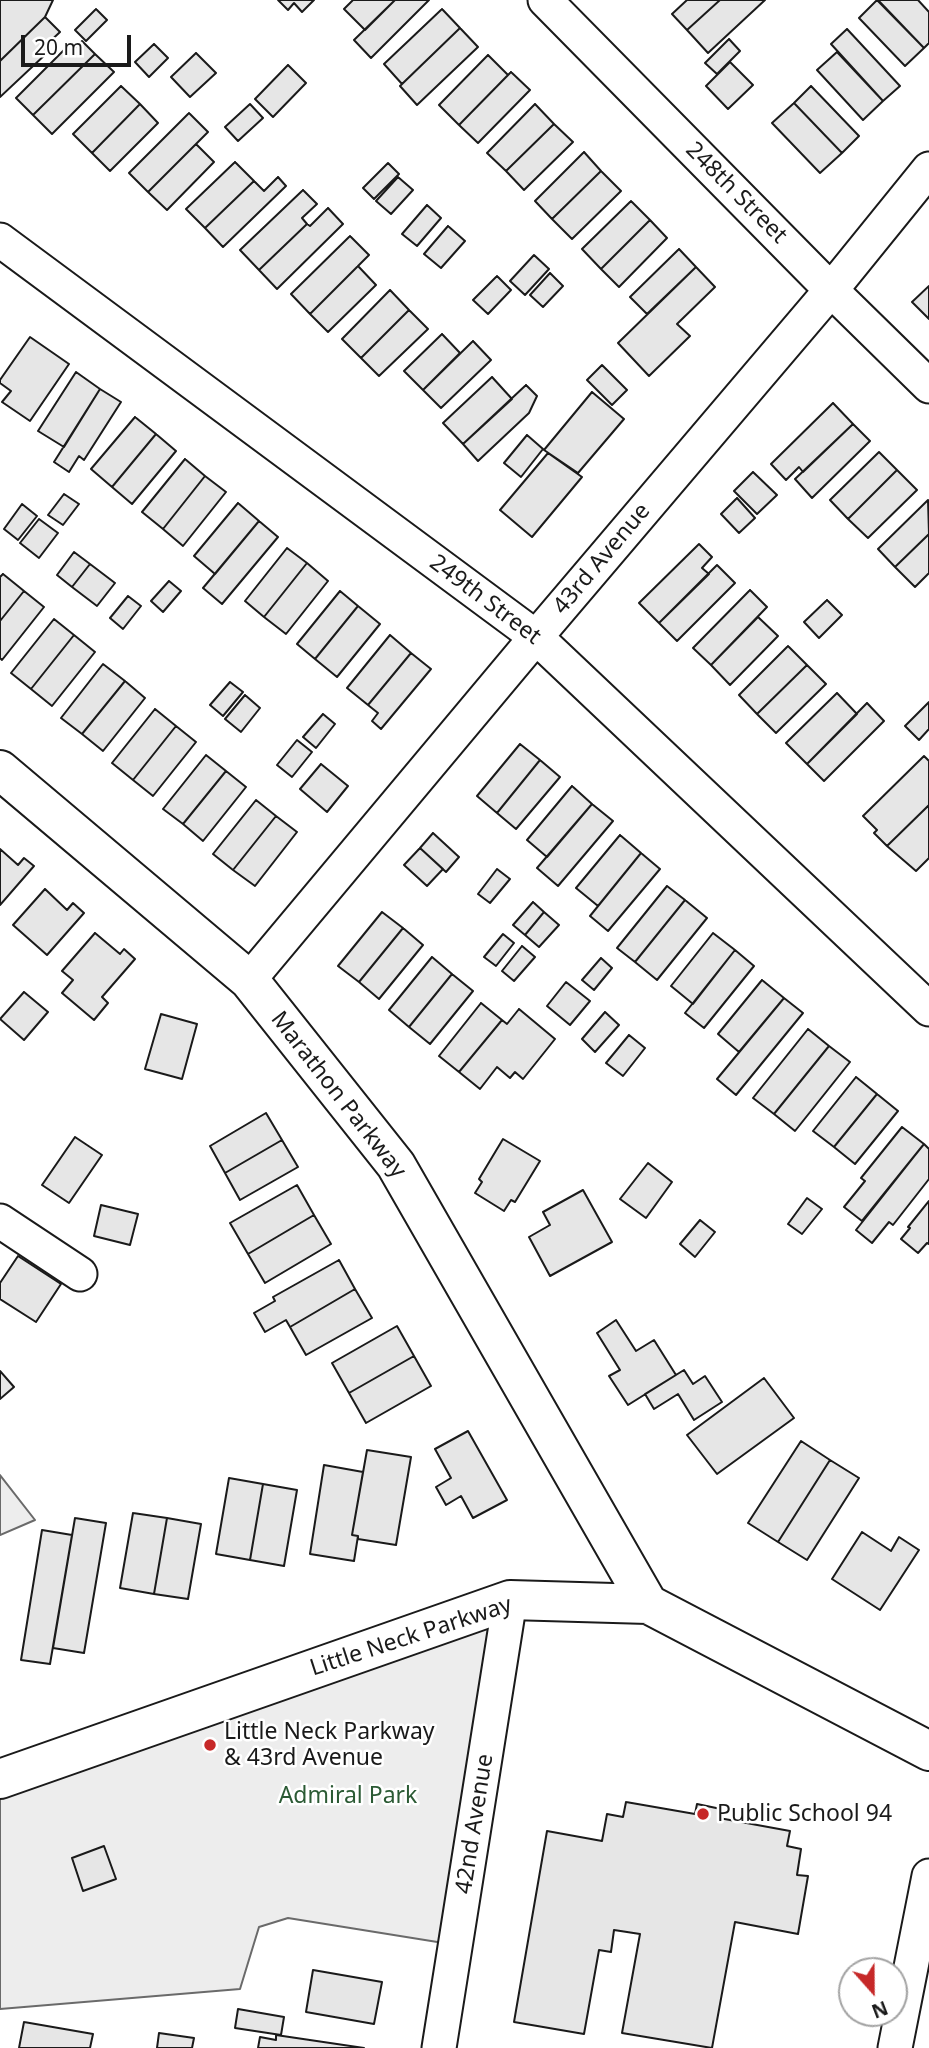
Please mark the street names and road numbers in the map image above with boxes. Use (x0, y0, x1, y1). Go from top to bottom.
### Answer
street label: 248th Street (680, 137, 792, 249)
street label: 43rd Avenue (548, 498, 656, 620)
street label: 249th Street (424, 549, 546, 651)
street label: Marathon Parkway (264, 1006, 412, 1184)
street label: Little Neck Parkway (307, 1591, 515, 1683)
street label: 42nd Avenue (450, 1752, 500, 1896)

